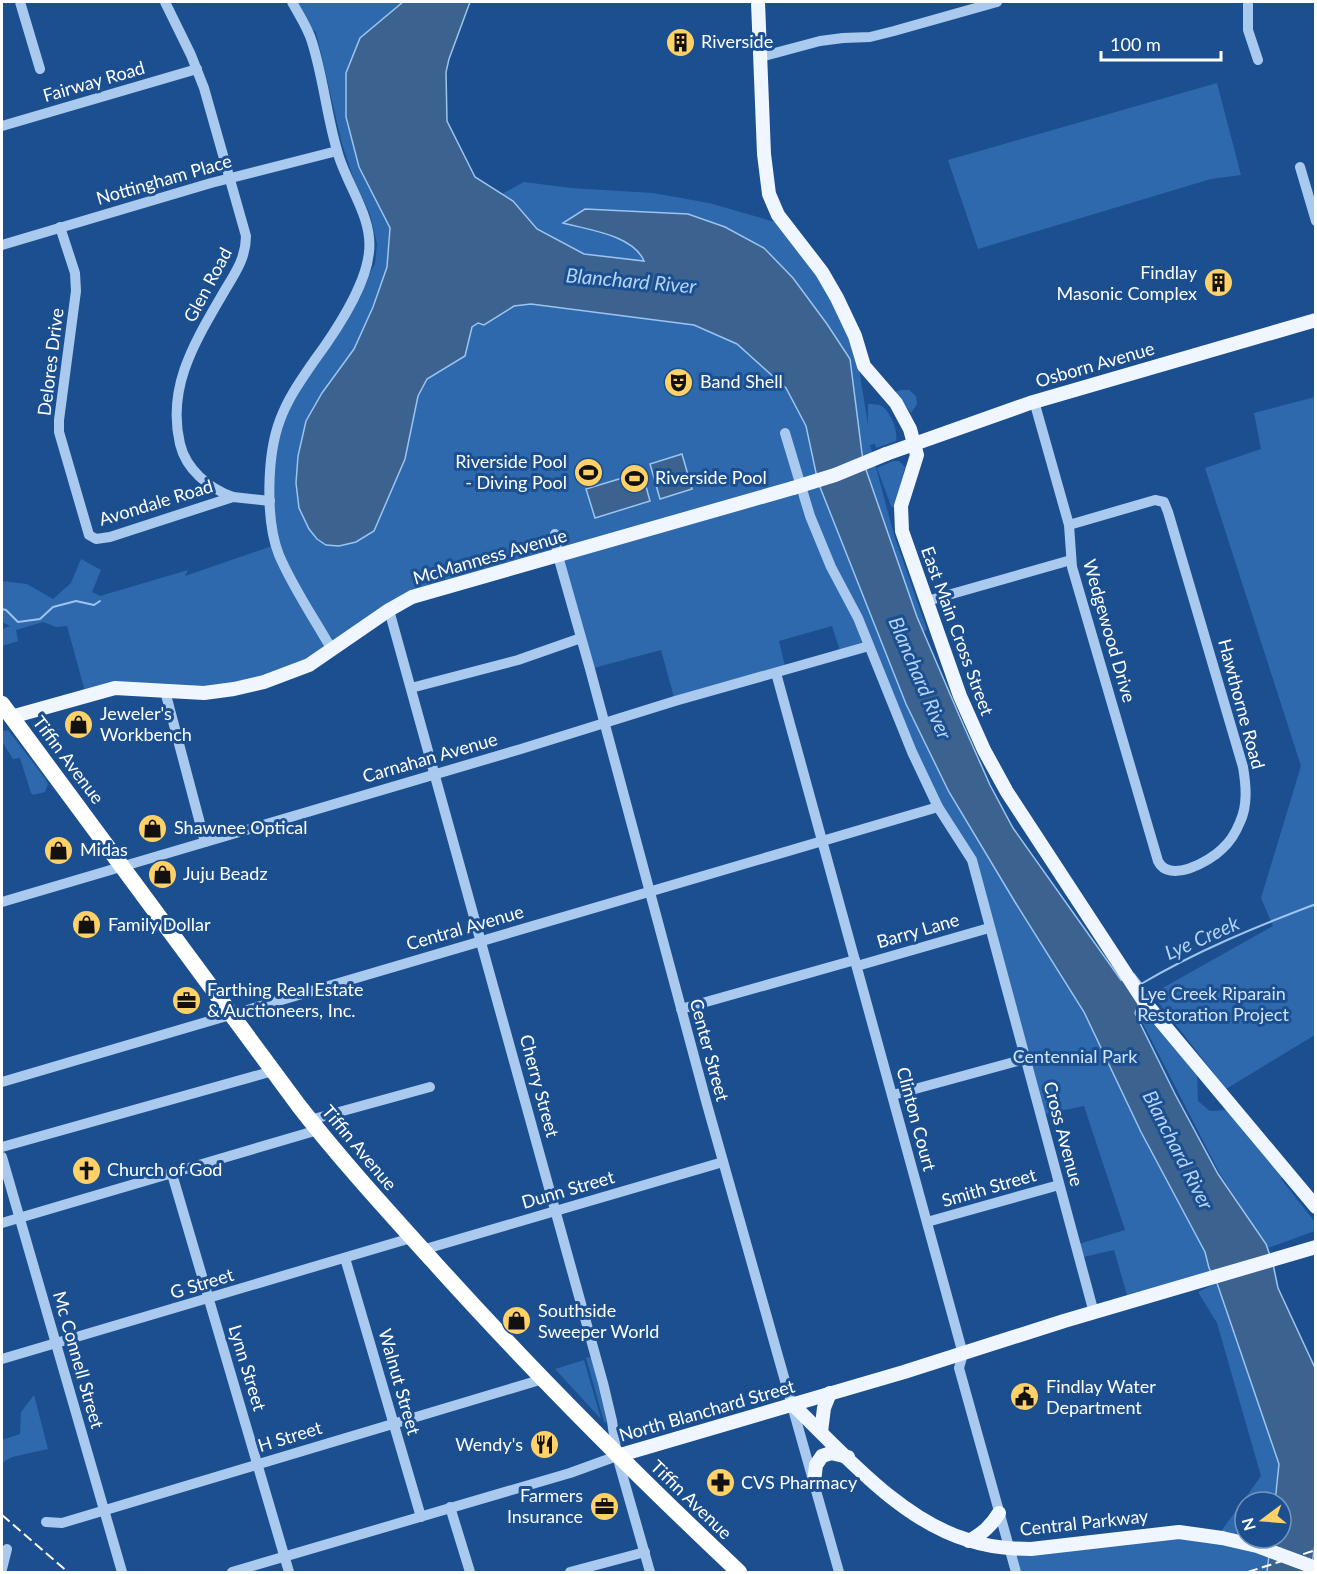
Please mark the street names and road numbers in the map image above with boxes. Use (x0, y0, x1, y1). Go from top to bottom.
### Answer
street label: Fairway Road (40, 56, 147, 106)
street label: Nottingham Place (93, 149, 234, 209)
street label: Glen Road (178, 243, 236, 326)
street label: Delores Drive (32, 307, 68, 417)
street label: Osborn Avenue (1033, 337, 1157, 392)
street label: Avondale Road (96, 474, 215, 530)
street label: McManness Avenue (410, 524, 569, 589)
street label: East Main Cross Street (917, 543, 999, 719)
street label: Wedgewood Drive (1079, 557, 1141, 705)
street label: Hawthorne Road (1214, 636, 1270, 771)
street label: Tiffin Avenue (29, 711, 109, 808)
street label: Carnahan Avenue (360, 727, 500, 787)
street label: Central Avenue (404, 900, 526, 954)
street label: Barry Lane (874, 908, 961, 952)
street label: Center Street (686, 996, 734, 1104)
street label: Cherry Street (516, 1032, 564, 1140)
street label: Clinton Court (893, 1064, 942, 1174)
street label: Cross Avenue (1039, 1079, 1089, 1189)
street label: Tiffin Avenue (318, 1100, 402, 1194)
street label: Smith Street (939, 1163, 1039, 1211)
street label: Dunn Street (519, 1165, 617, 1213)
street label: G Street (167, 1263, 237, 1303)
street label: Mc Connell Street (49, 1289, 109, 1431)
street label: Lynn Street (224, 1322, 272, 1414)
street label: Walnut Street (374, 1326, 426, 1438)
street label: North Blanchard Street (616, 1374, 798, 1446)
street label: H Street (255, 1416, 325, 1456)
street label: Tiffin Avenue (646, 1455, 737, 1543)
street label: Central Parkway (1019, 1504, 1150, 1540)

